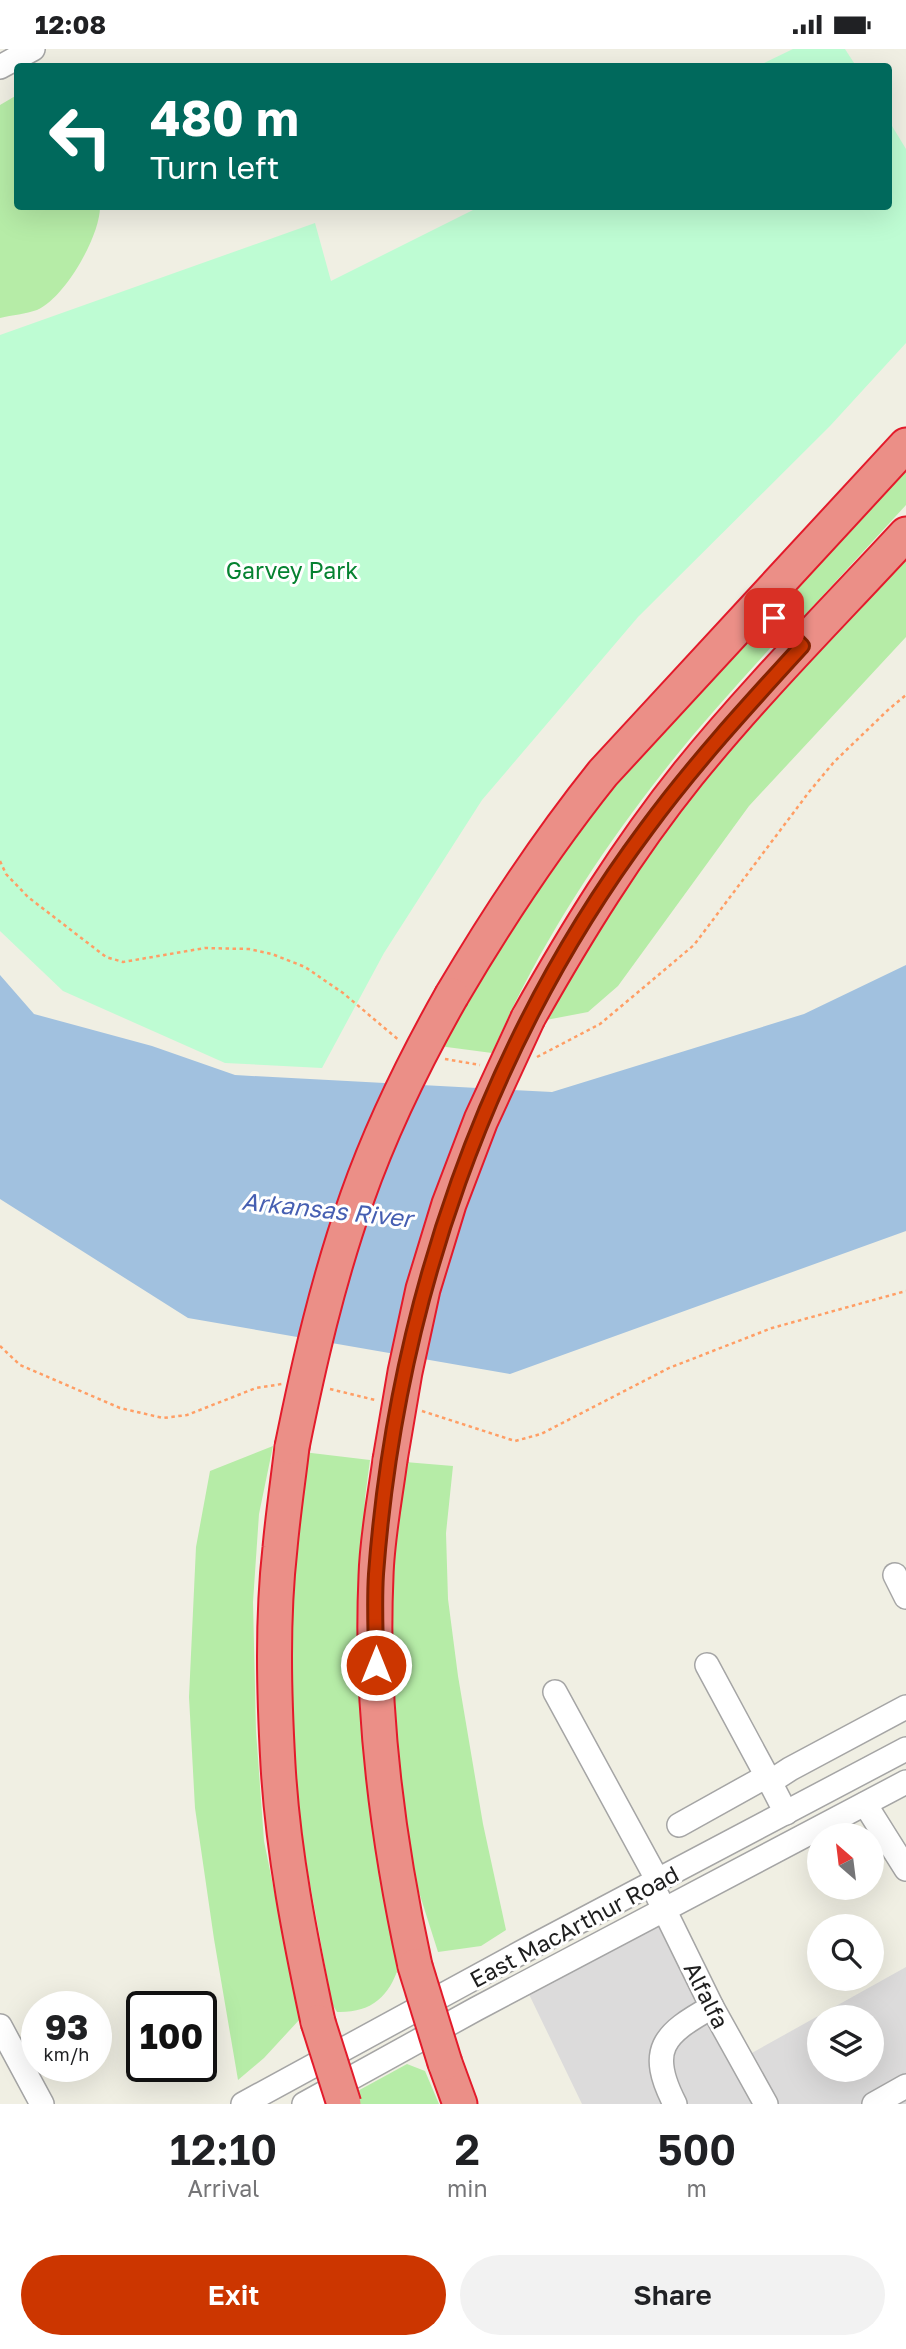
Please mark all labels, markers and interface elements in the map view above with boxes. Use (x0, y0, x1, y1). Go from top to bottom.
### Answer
text: 12:08 (35, 9, 106, 40)
text: 480 m (150, 88, 299, 147)
icon: left (35, 91, 126, 182)
text: Turn left (150, 148, 279, 186)
park label: Garvey Park (226, 556, 358, 584)
pin (744, 588, 804, 648)
icon: arrive (755, 599, 793, 637)
water label: Arkansas River (240, 1186, 417, 1233)
position arrow (339, 1628, 413, 1702)
north arrow (807, 1823, 884, 1901)
map controls (807, 1823, 884, 2082)
street label: East MacArthur Road (465, 1859, 683, 1993)
button: search (807, 1914, 884, 1991)
street label: Alfalfa (678, 1957, 736, 2033)
speed limit sign: 100 (126, 1991, 217, 2082)
button: layers (807, 2005, 884, 2082)
text: 93 (45, 2006, 88, 2048)
text: km/h (44, 2043, 89, 2065)
text: 12:10 (170, 2124, 277, 2174)
text: 2 (455, 2124, 480, 2174)
text: 500 (657, 2124, 736, 2174)
text: Arrival (187, 2174, 259, 2202)
text: min (447, 2174, 488, 2202)
text: m (687, 2174, 707, 2202)
button: Exit (21, 2255, 446, 2335)
button: Share (460, 2255, 885, 2335)

